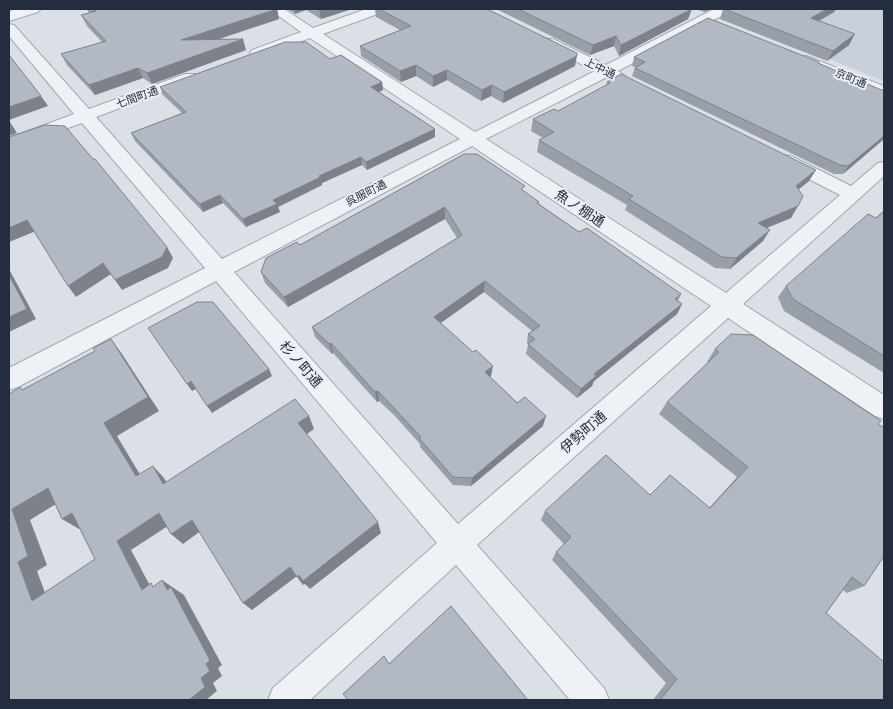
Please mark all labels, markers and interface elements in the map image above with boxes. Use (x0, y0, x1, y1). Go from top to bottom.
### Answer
street label: 上中通 (582, 54, 618, 82)
street label: 京町通 (833, 65, 869, 91)
street label: 七間町通 (114, 83, 160, 111)
street label: 呉服町通 (343, 177, 389, 209)
street label: 魚ノ棚通 (552, 185, 608, 230)
street label: 杉ノ町通 (277, 337, 326, 390)
street label: 伊勢町通 (556, 407, 609, 456)

